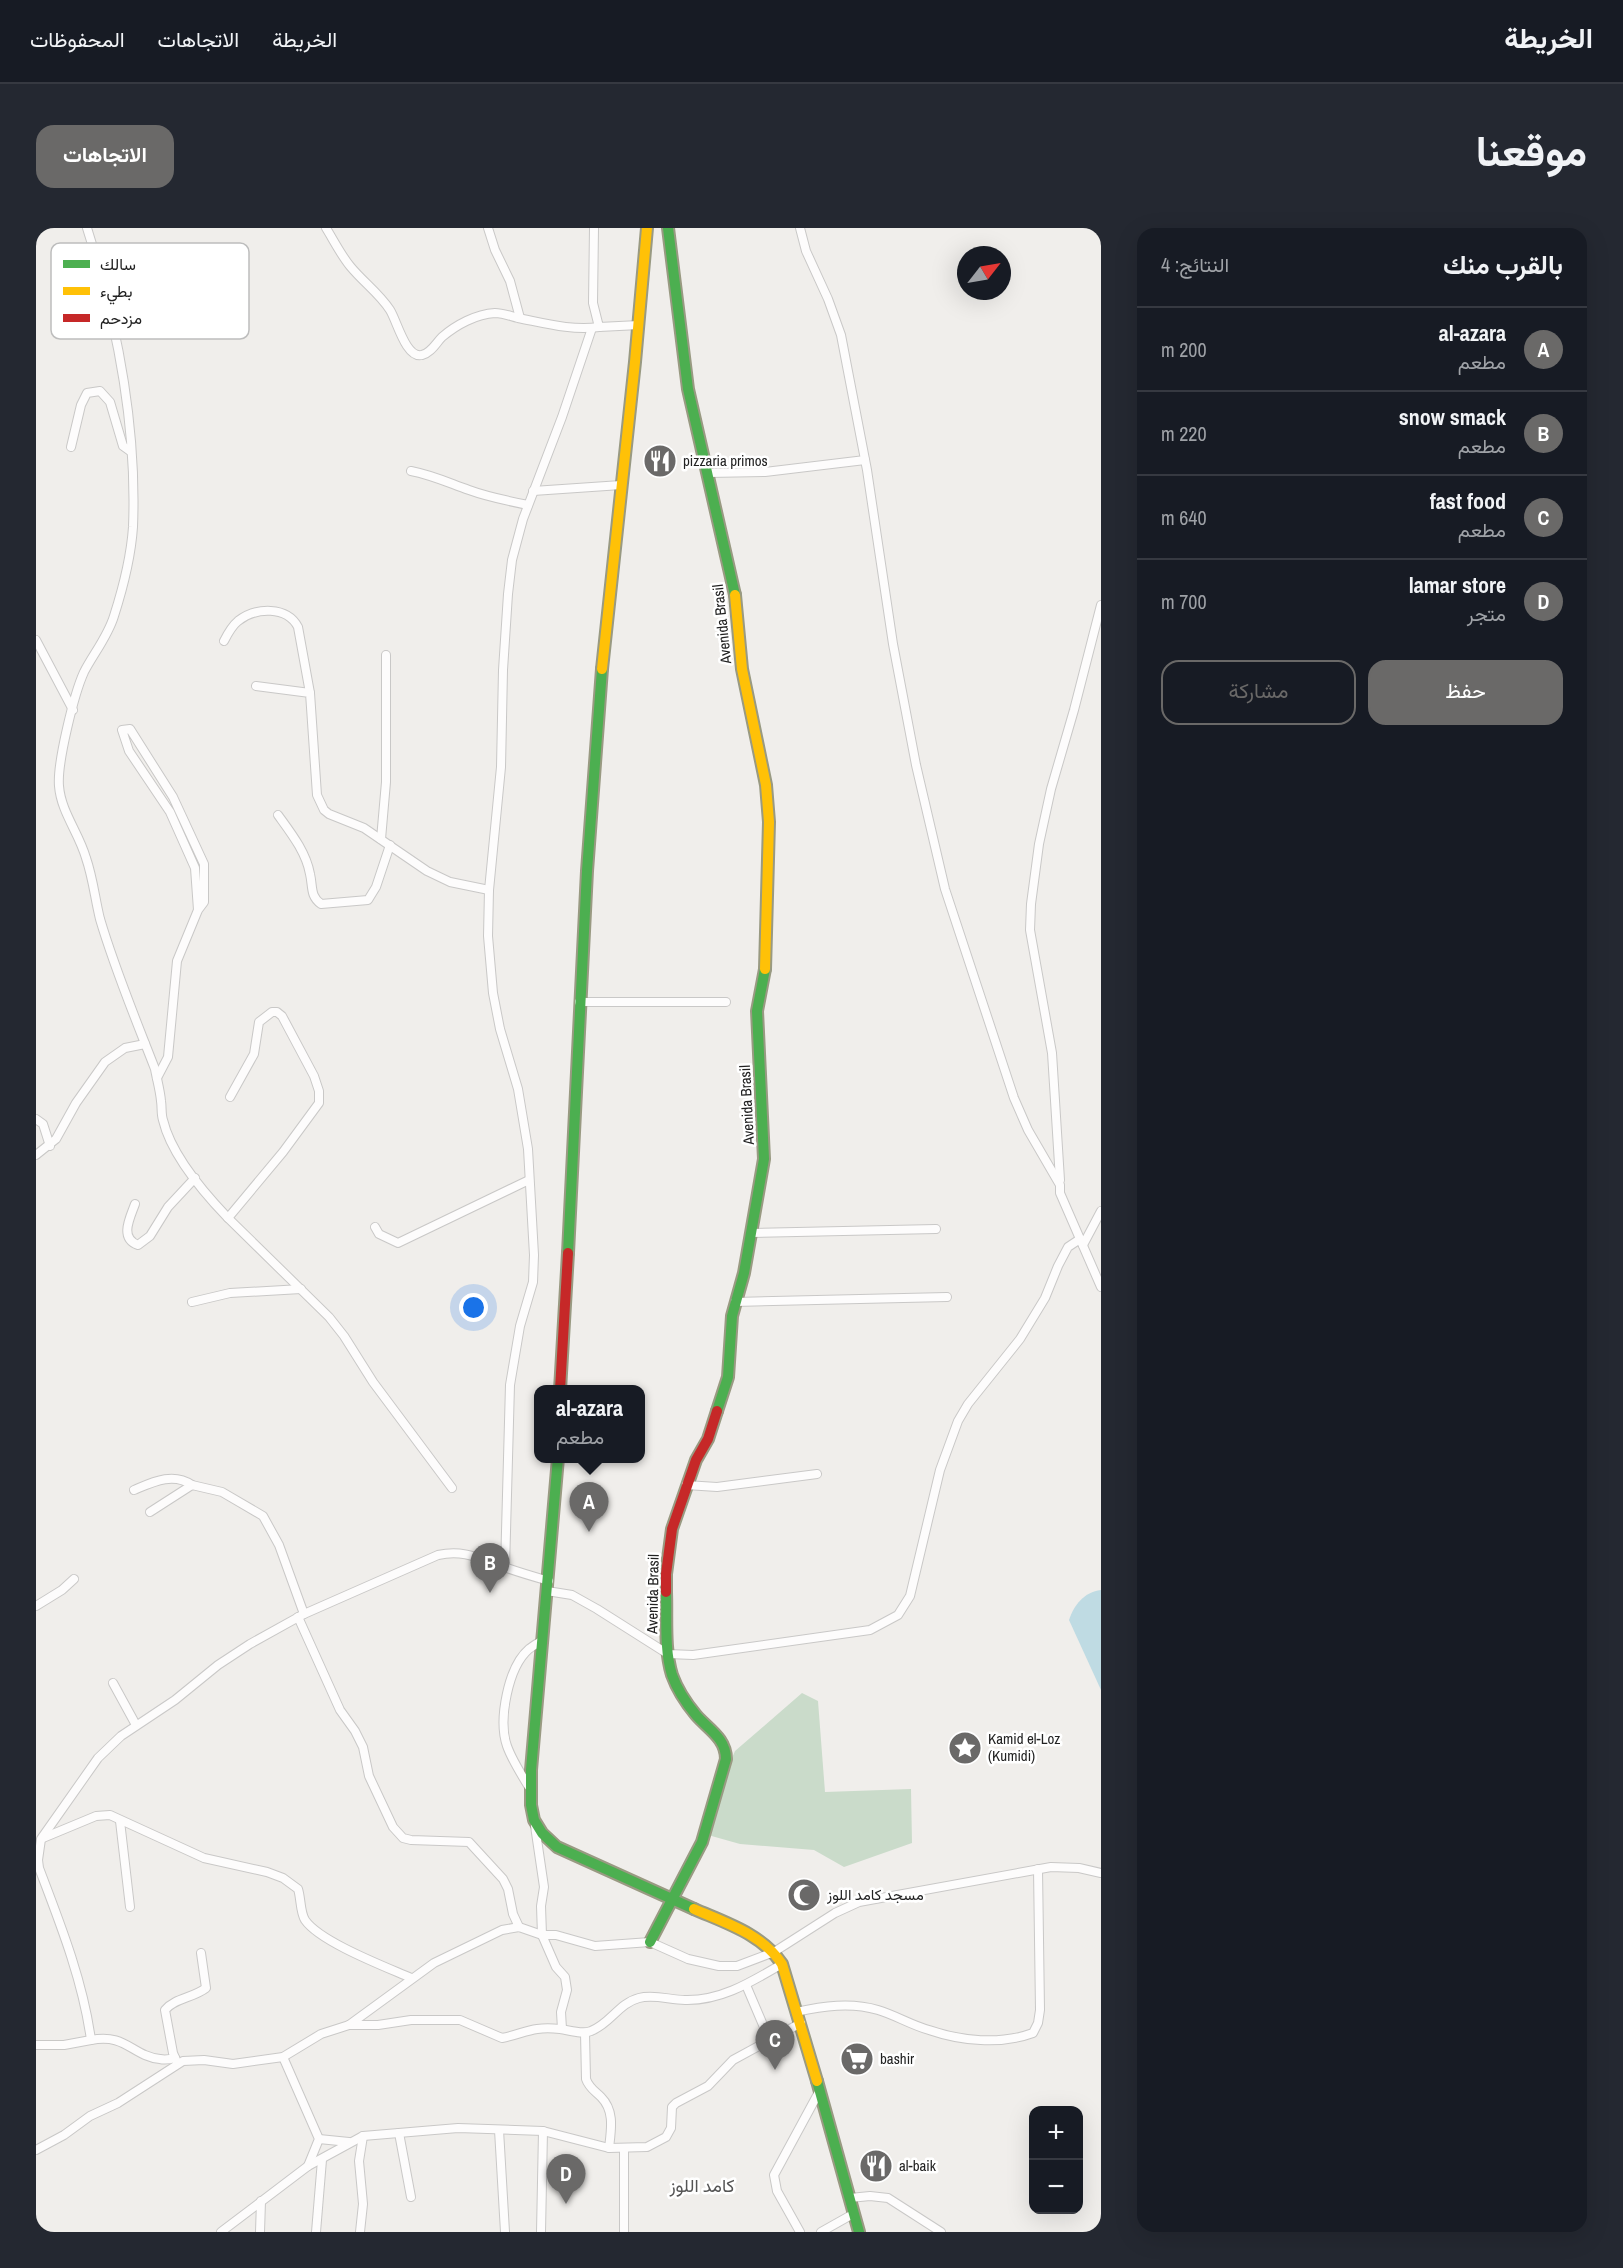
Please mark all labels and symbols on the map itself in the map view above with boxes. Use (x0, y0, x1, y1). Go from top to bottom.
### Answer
legend (51, 243, 249, 339)
north arrow (957, 246, 1011, 300)
text: سالك (100, 253, 136, 275)
text: بطيء (100, 280, 132, 305)
text: مزدحم (100, 307, 142, 329)
restaurant icon: pizzaria primos (642, 443, 678, 479)
place label: pizzaria primos (683, 450, 768, 471)
street label: Avenida Brasil (707, 583, 736, 666)
street label: Avenida Brasil (734, 1065, 759, 1146)
your location (459, 1293, 488, 1322)
pin: A (570, 1482, 608, 1532)
pin: B (470, 1544, 510, 1593)
street label: Avenida Brasil (641, 1554, 664, 1635)
place label: Kamid el-Loz (Kumidi) (988, 1728, 1060, 1766)
place icon: Kamid el-Loz (Kumidi) (947, 1730, 983, 1766)
mosque icon: مسجد كامد اللوز (786, 1877, 822, 1913)
place label: مسجد كامد اللوز (826, 1884, 924, 1905)
pin: C (756, 2020, 794, 2070)
supermarket icon: bashir (839, 2041, 875, 2077)
place label: bashir (880, 2048, 914, 2069)
restaurant icon: al-baik (858, 2148, 894, 2184)
pin: D (546, 2154, 586, 2204)
place label: al-baik (899, 2155, 937, 2176)
district label: كامد اللوز (668, 2173, 735, 2198)

